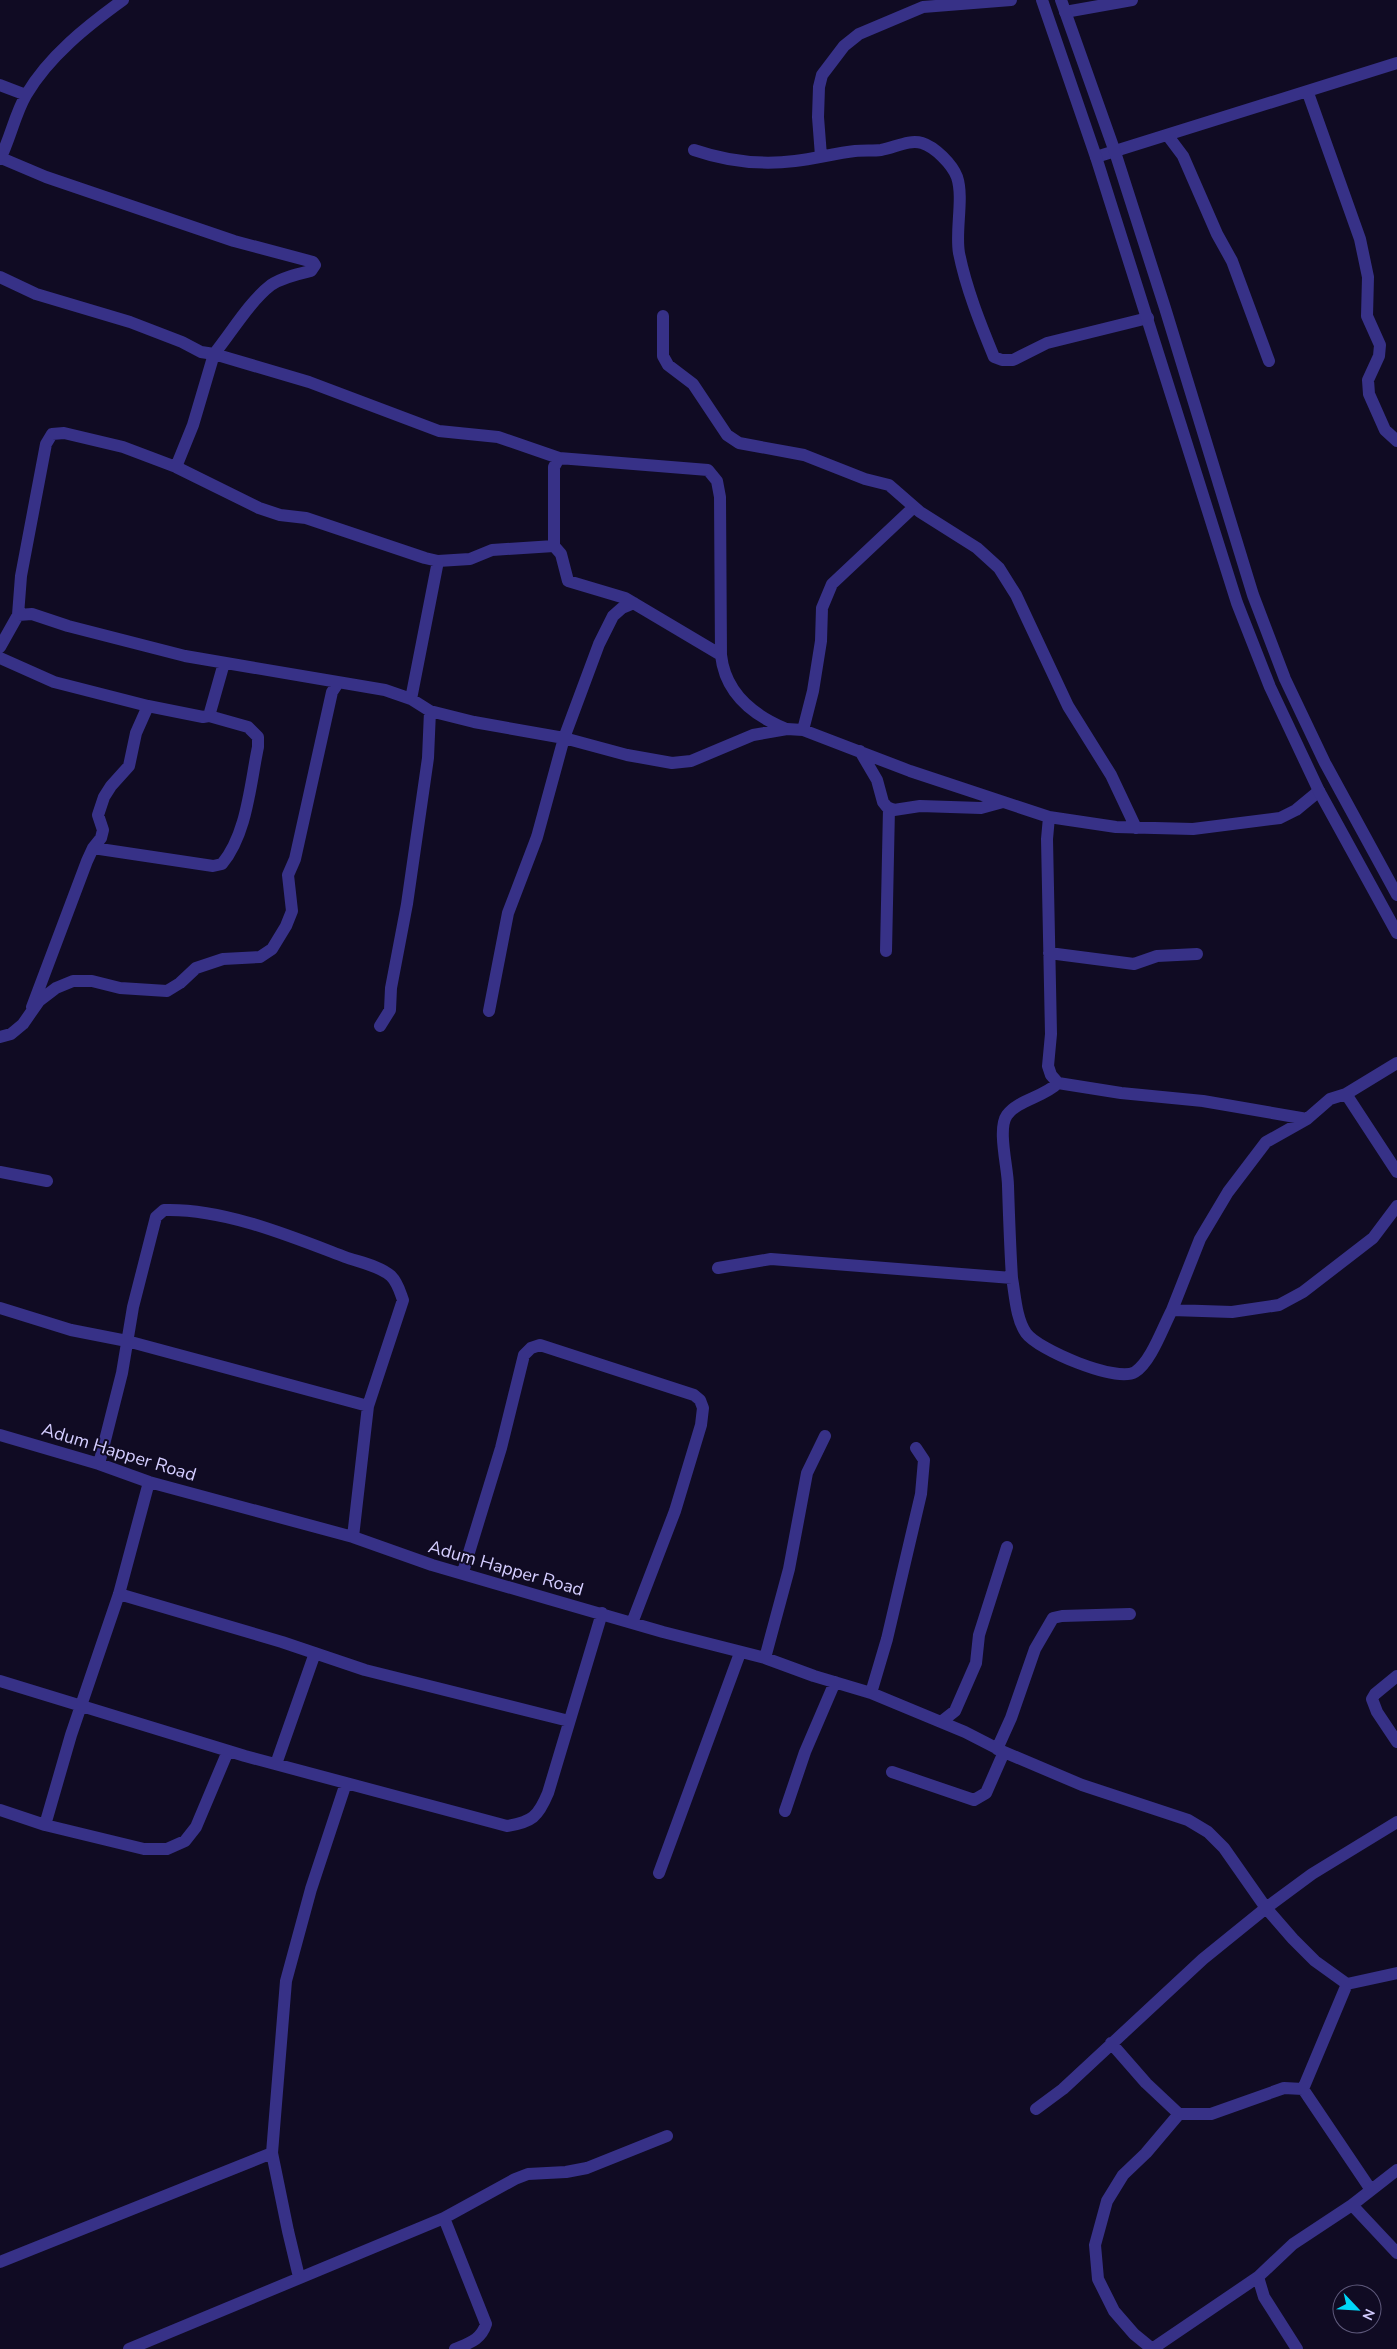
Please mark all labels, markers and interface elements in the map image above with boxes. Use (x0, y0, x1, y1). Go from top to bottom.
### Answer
street label: Adum Happer Road (39, 1417, 199, 1487)
street label: Adum Happer Road (426, 1534, 586, 1602)
north arrow (1332, 2284, 1382, 2334)
text: N (1358, 2306, 1379, 2323)

